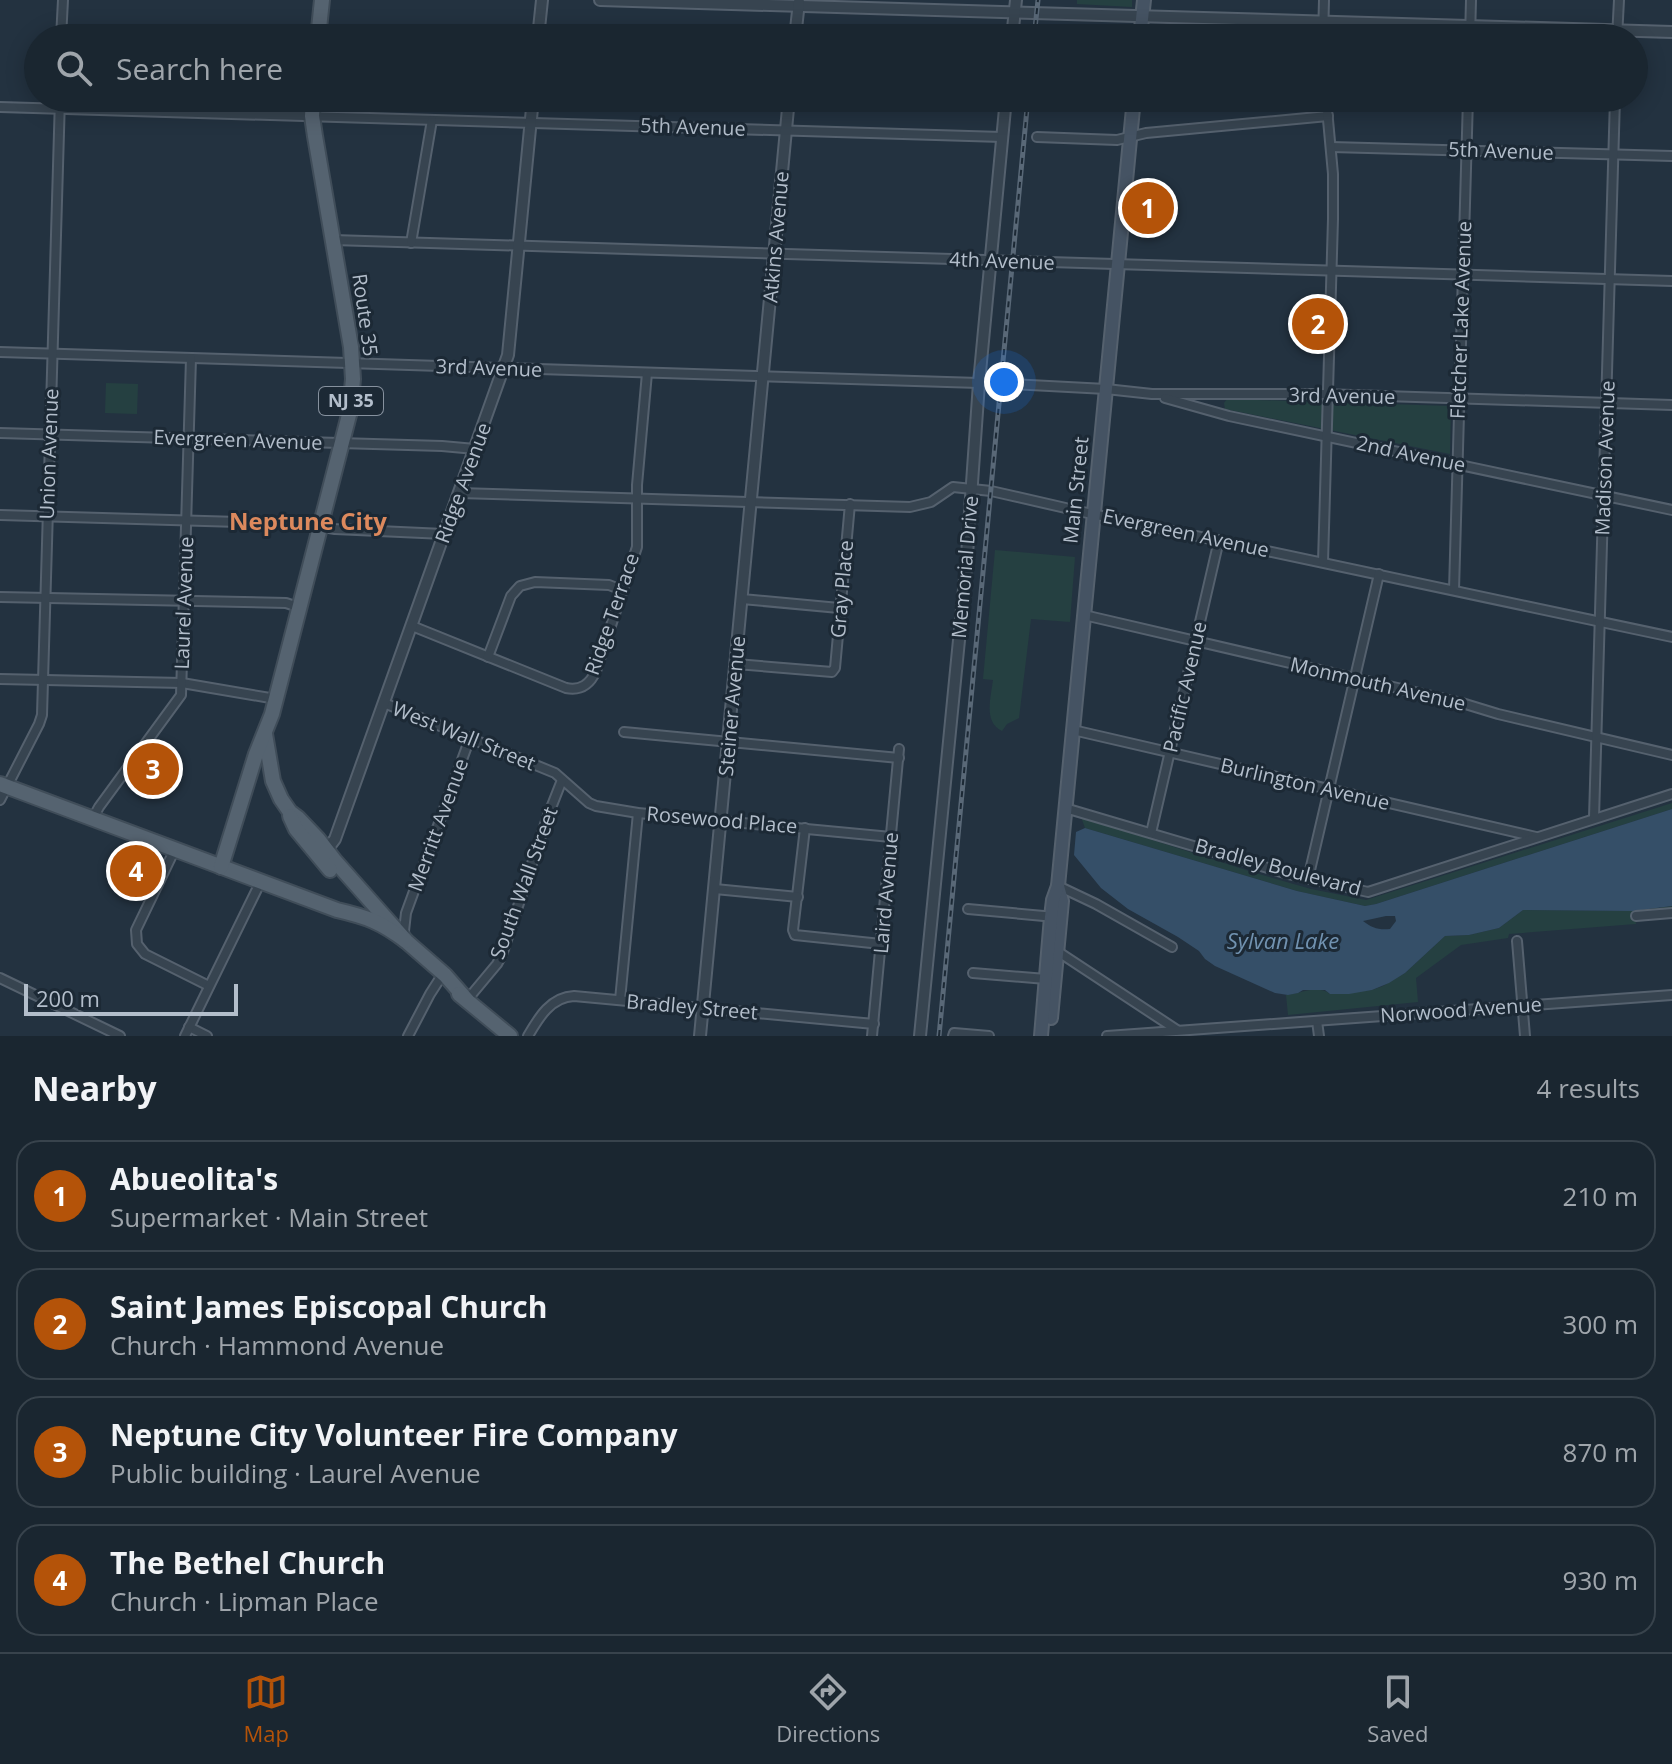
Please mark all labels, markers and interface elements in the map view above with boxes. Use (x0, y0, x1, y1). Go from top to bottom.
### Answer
search box (24, 24, 1648, 112)
icon: search (52, 46, 96, 90)
text: Search here (116, 48, 283, 89)
street label: 5th Avenue (640, 111, 746, 142)
street label: 5th Avenue (1448, 135, 1554, 166)
street label: Atkins Avenue (756, 170, 795, 304)
pin: 1 (1122, 178, 1174, 238)
street label: Fletcher Lake Avenue (1444, 220, 1477, 420)
street label: 4th Avenue (949, 245, 1055, 276)
street label: Route 35 (346, 272, 385, 358)
pin: 2 (1292, 294, 1344, 354)
street label: 3rd Avenue (435, 352, 543, 383)
your location (984, 362, 1024, 402)
street label: Madison Avenue (1588, 380, 1621, 536)
street label: 3rd Avenue (1288, 381, 1396, 410)
road number: NJ 35 (319, 387, 383, 415)
street label: Union Avenue (33, 388, 64, 520)
street label: Ridge Avenue (428, 419, 497, 547)
street label: Evergreen Avenue (153, 423, 323, 456)
street label: 2nd Avenue (1354, 429, 1468, 478)
street label: Main Street (1056, 435, 1095, 545)
street label: Memorial Drive (945, 494, 984, 640)
street label: Evergreen Avenue (1101, 502, 1272, 563)
district label: Neptune City (229, 504, 387, 537)
street label: Laurel Avenue (168, 536, 199, 670)
street label: Gray Place (824, 539, 859, 639)
street label: Ridge Terrace (578, 549, 645, 678)
street label: Pacific Avenue (1156, 619, 1213, 755)
street label: Steiner Avenue (712, 635, 751, 777)
street label: Monmouth Avenue (1288, 650, 1469, 717)
street label: West Wall Street (389, 694, 540, 777)
pin: 3 (127, 739, 179, 799)
street label: Burlington Avenue (1218, 751, 1392, 816)
street label: Merritt Avenue (401, 755, 474, 895)
street label: Rosewood Place (646, 799, 799, 840)
street label: South Wall Street (483, 803, 564, 963)
street label: Laird Avenue (867, 831, 904, 955)
street label: Bradley Boulevard (1192, 831, 1364, 902)
pin: 4 (110, 841, 162, 901)
water label: Sylvan Lake (1227, 925, 1339, 955)
scale bar (24, 980, 238, 1016)
text: 200 m (36, 983, 100, 1013)
street label: Bradley Street (625, 987, 759, 1026)
street label: Norwood Avenue (1379, 990, 1543, 1029)
text: Nearby (32, 1065, 157, 1111)
text: 4 results (1537, 1070, 1640, 1106)
text: Abueolita's (110, 1158, 278, 1199)
text: 1 (53, 1178, 67, 1214)
text: 210 m (1563, 1178, 1638, 1214)
text: Supermarket · Main Street (110, 1199, 428, 1235)
text: Saint James Episcopal Church (110, 1286, 548, 1327)
text: 2 (53, 1306, 67, 1342)
text: 300 m (1563, 1306, 1638, 1342)
text: Church · Hammond Avenue (110, 1327, 444, 1363)
text: Neptune City Volunteer Fire Company (110, 1414, 678, 1455)
text: 3 (53, 1434, 67, 1470)
text: 870 m (1563, 1434, 1638, 1470)
text: Public building · Laurel Avenue (110, 1455, 481, 1491)
text: The Bethel Church (110, 1542, 385, 1583)
text: 4 (53, 1562, 67, 1598)
text: 930 m (1563, 1562, 1638, 1598)
text: Church · Lipman Place (110, 1583, 379, 1619)
tab: Map (244, 1670, 289, 1748)
tab: Directions (776, 1670, 880, 1748)
tab: Saved (1367, 1670, 1428, 1748)

